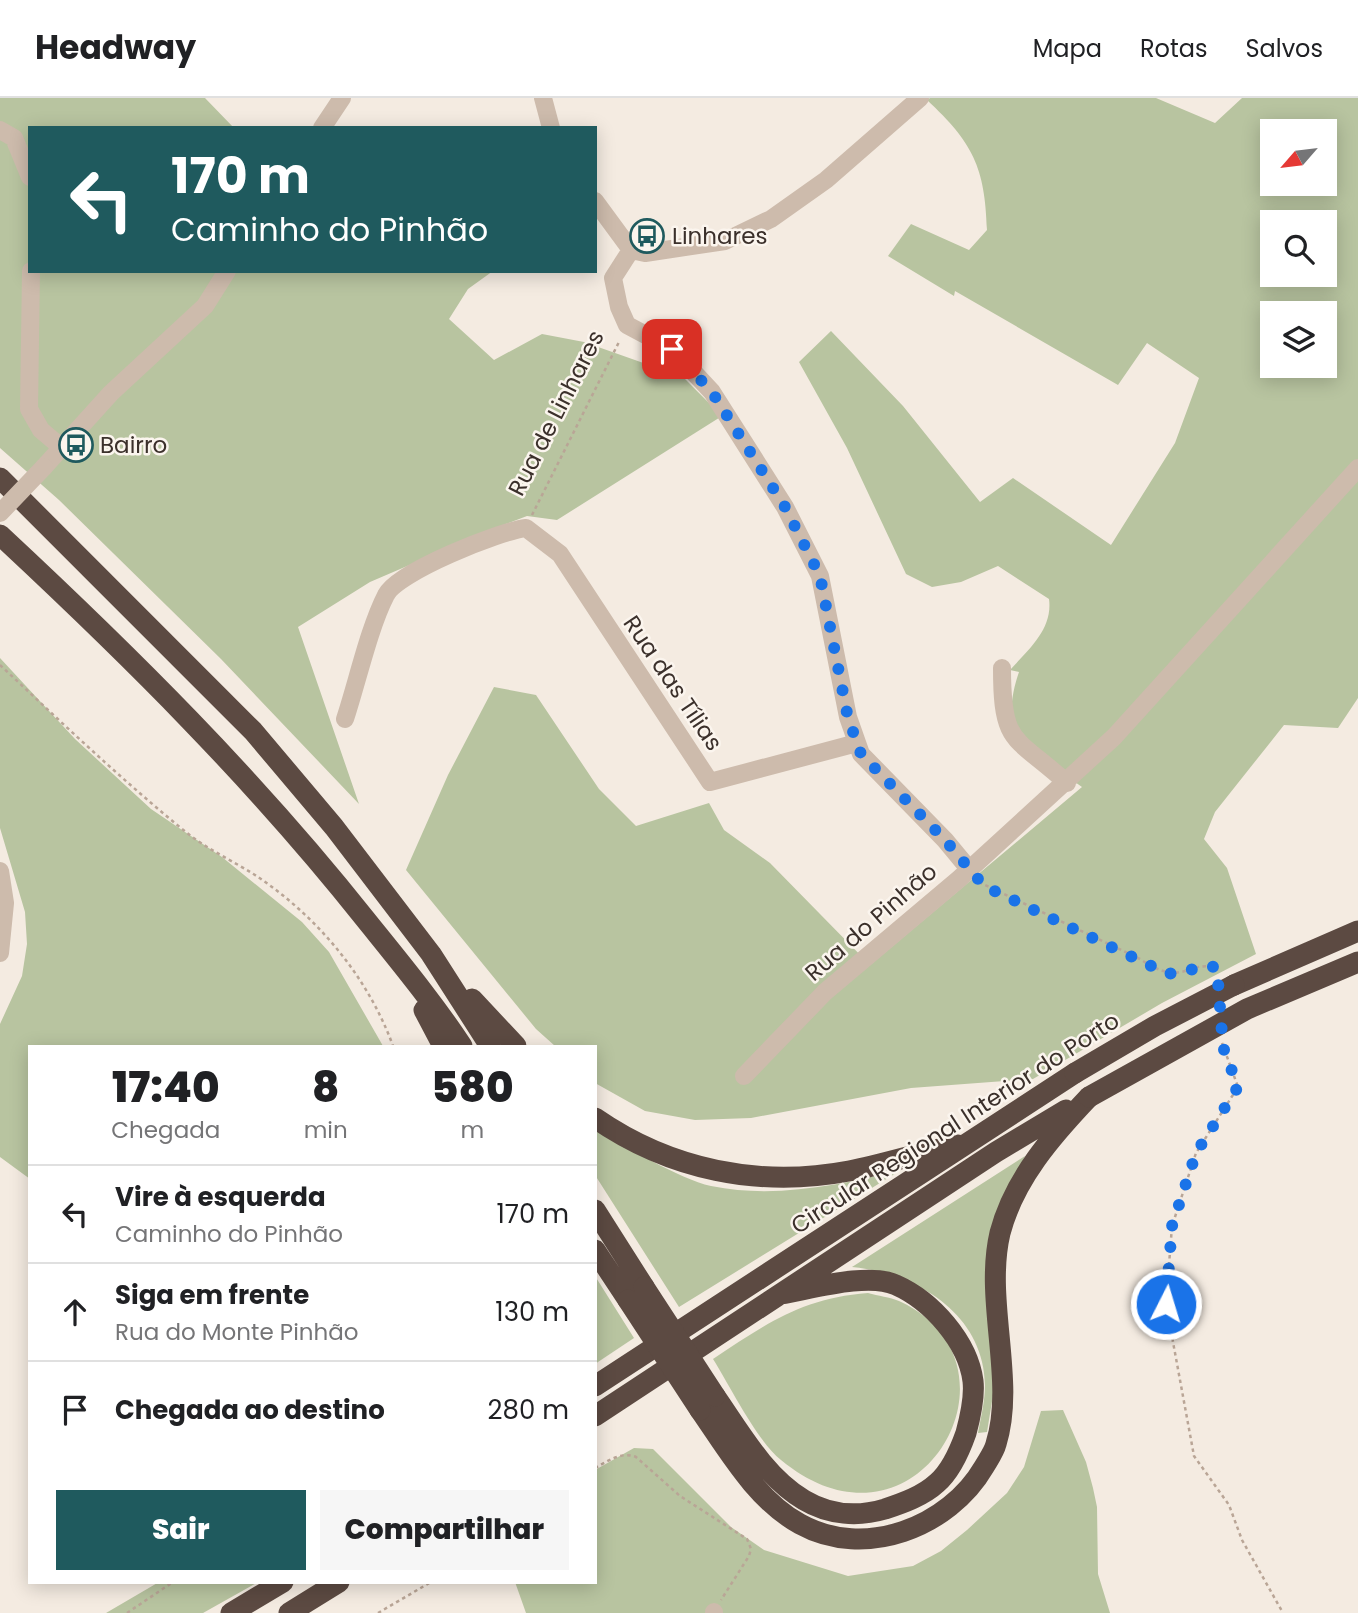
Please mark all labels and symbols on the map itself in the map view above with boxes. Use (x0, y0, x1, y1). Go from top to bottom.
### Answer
north arrow (1260, 119, 1337, 196)
bus stop icon: Linhares (628, 217, 666, 255)
place label: Linhares (672, 220, 767, 252)
pin (642, 319, 702, 379)
street label: Rua de Linhares (500, 325, 612, 501)
bus stop icon: Bairro (57, 426, 95, 464)
place label: Bairro (100, 429, 167, 461)
street label: Rua das Tílias (616, 609, 730, 757)
street label: Rua do Pinhão (798, 856, 944, 988)
street label: Circular Regional Interior do Porto (785, 1005, 1125, 1241)
position arrow (1129, 1267, 1203, 1341)

